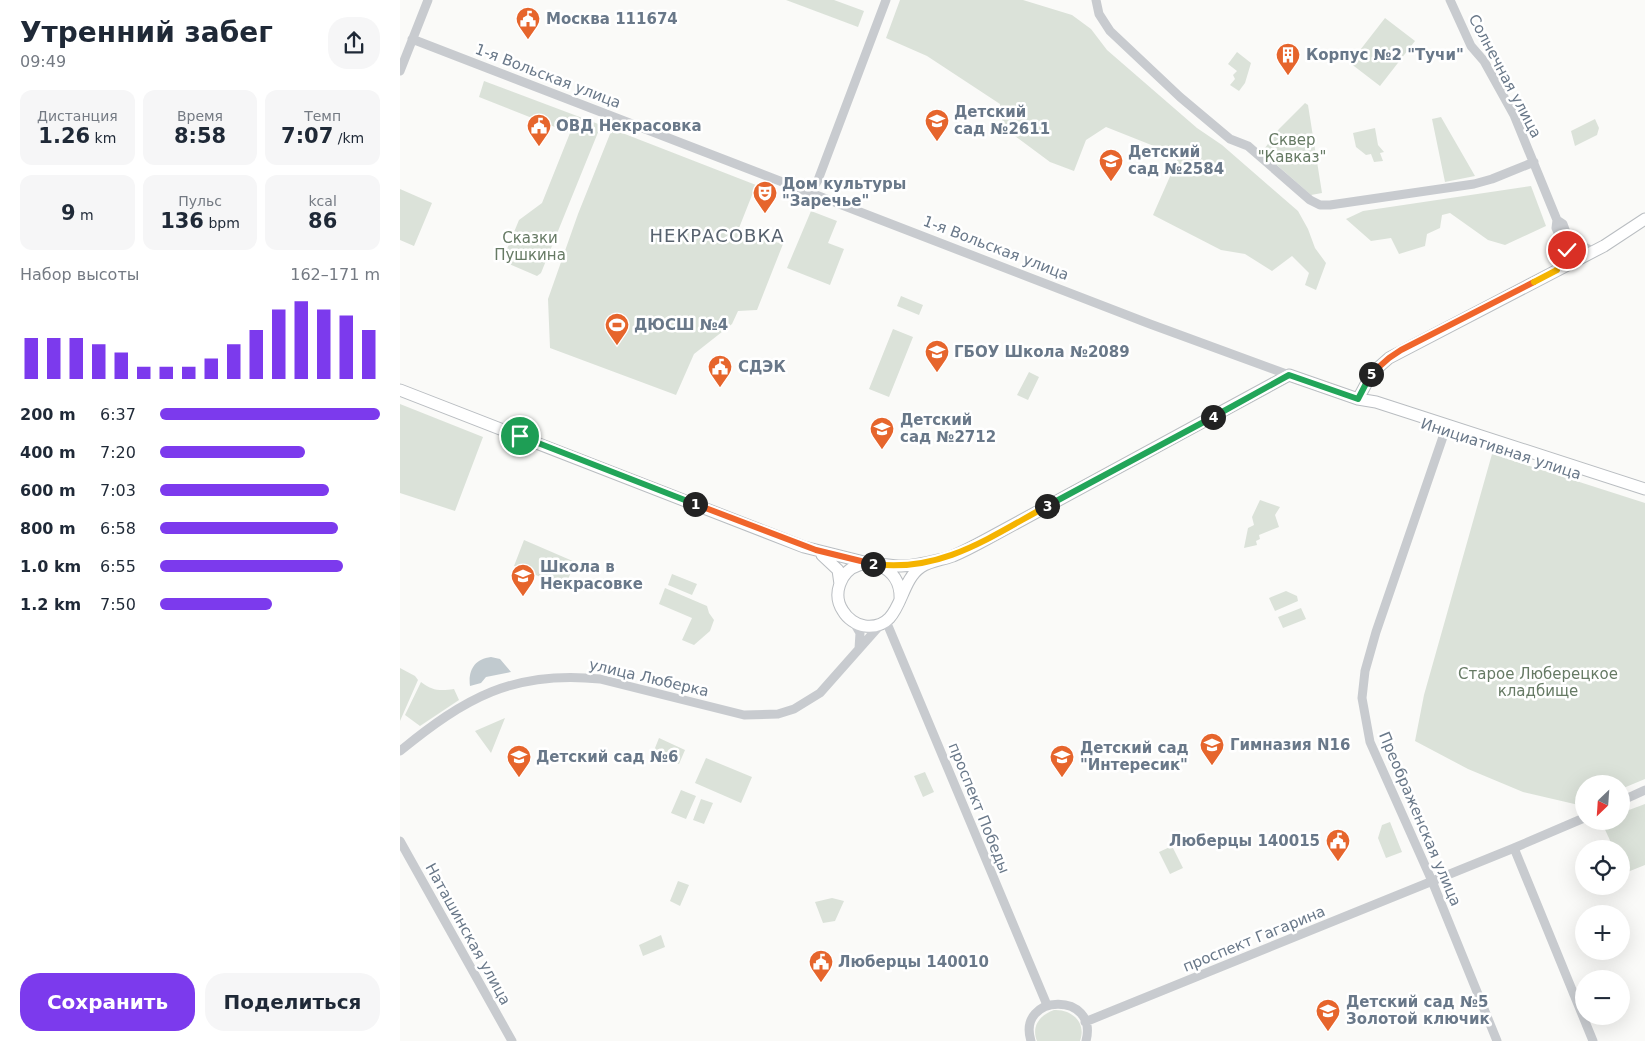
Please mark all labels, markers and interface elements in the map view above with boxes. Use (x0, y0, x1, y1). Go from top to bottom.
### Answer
public building icon: Москва 111674 (515, 6, 541, 40)
place label: Москва 111674 (546, 10, 678, 28)
street label: Солнечная улица (1465, 11, 1545, 141)
text: Утренний забег (20, 16, 273, 49)
button: share (328, 17, 380, 69)
street label: 1-я Вольская улица (473, 40, 623, 112)
building icon: Корпус №2 "Тучи" (1275, 42, 1301, 76)
place label: Корпус №2 "Тучи" (1306, 46, 1464, 64)
text: 09:49 (20, 52, 66, 71)
place label: Детский сад №2611 (954, 103, 1050, 138)
text: Дистанция (37, 108, 118, 124)
text: Время (177, 108, 223, 124)
text: Темп (304, 108, 341, 124)
school or university icon: Детский сад №2611 (924, 108, 950, 142)
public building icon: ОВД Некрасовка (526, 113, 552, 147)
place label: ОВД Некрасовка (556, 117, 702, 135)
text: 1.26 (38, 124, 90, 148)
text: 8:58 (174, 124, 226, 148)
text: 7:07 (281, 124, 333, 148)
text: km (90, 130, 116, 146)
text: /km (333, 130, 364, 146)
park label: Сквер "Кавказ" (1258, 131, 1326, 166)
place label: Детский сад №2584 (1128, 143, 1224, 178)
school or university icon: Детский сад №2584 (1098, 148, 1124, 182)
place label: Дом культуры "Заречье" (782, 175, 906, 210)
theatre icon: Дом культуры "Заречье" (752, 180, 778, 214)
text: Пульс (178, 193, 222, 209)
text: kcal (309, 193, 337, 209)
text: 9 (61, 201, 76, 225)
text: m (76, 207, 94, 223)
text: 136 (160, 209, 204, 233)
text: 86 (308, 209, 337, 233)
street label: 1-я Вольская улица (921, 212, 1071, 284)
text: bpm (204, 215, 240, 231)
district label: НЕКРАСОВКА (649, 225, 785, 246)
park label: Сказки Пушкина (494, 229, 566, 264)
pin (1546, 229, 1588, 271)
icon: check (1553, 236, 1581, 264)
text: Набор высоты (20, 265, 139, 284)
text: 162–171 m (290, 265, 380, 284)
sports icon: ДЮСШ №4 (604, 312, 630, 346)
place label: ДЮСШ №4 (634, 316, 728, 334)
school or university icon: ГБОУ Школа №2089 (924, 339, 950, 373)
place label: ГБОУ Школа №2089 (954, 343, 1130, 361)
public building icon: СДЭК (707, 354, 733, 388)
place label: СДЭК (738, 358, 786, 376)
pin: 5 (1358, 362, 1384, 386)
text: 5 (1367, 366, 1376, 382)
pin: 4 (1200, 404, 1226, 430)
text: 200 m (20, 405, 76, 424)
text: 6:37 (100, 405, 136, 424)
text: 4 (1209, 409, 1218, 425)
place label: Детский сад №2712 (900, 411, 996, 446)
pin (499, 415, 541, 457)
street label: Инициативная улица (1418, 415, 1584, 483)
school or university icon: Детский сад №2712 (869, 416, 895, 450)
icon: arrive (506, 422, 534, 450)
text: 400 m (20, 443, 76, 462)
text: 7:20 (100, 443, 136, 462)
text: 600 m (20, 481, 76, 500)
text: 7:03 (100, 481, 136, 500)
pin: 1 (682, 492, 708, 516)
pin: 3 (1034, 494, 1060, 518)
text: 1 (691, 496, 700, 512)
text: 3 (1043, 498, 1052, 514)
text: 800 m (20, 519, 76, 538)
text: 6:58 (100, 519, 136, 538)
pin: 2 (860, 552, 886, 576)
text: 2 (869, 556, 878, 572)
text: 1.0 km (20, 557, 81, 576)
text: 6:55 (100, 557, 136, 576)
place label: Школа в Некрасовке (540, 558, 643, 593)
school or university icon: Школа в Некрасовке (510, 563, 536, 597)
text: 1.2 km (20, 595, 81, 614)
text: 7:50 (100, 595, 136, 614)
street label: улица Люберка (587, 655, 711, 701)
park label: Старое Люберецкое кладбище (1458, 665, 1618, 700)
street label: Преображенская улица (1375, 729, 1465, 909)
school or university icon: Гимназия N16 (1199, 732, 1225, 766)
place label: Гимназия N16 (1230, 736, 1350, 754)
place label: Детский сад "Интересик" (1080, 739, 1189, 774)
street label: проспект Победы (945, 740, 1013, 876)
school or university icon: Детский сад №6 (506, 744, 532, 778)
school or university icon: Детский сад "Интересик" (1049, 744, 1075, 778)
place label: Детский сад №6 (536, 748, 678, 766)
north arrow (1575, 775, 1630, 830)
map controls (1575, 775, 1630, 1025)
public building icon: Люберцы 140015 (1325, 828, 1351, 862)
place label: Люберцы 140015 (1169, 832, 1320, 850)
button: locate (1575, 840, 1630, 895)
street label: Наташинская улица (421, 860, 515, 1008)
street label: проспект Гагарина (1180, 902, 1328, 976)
button: + (1575, 905, 1630, 960)
public building icon: Люберцы 140010 (808, 949, 834, 983)
place label: Люберцы 140010 (838, 953, 989, 971)
button: − (1575, 970, 1630, 1025)
button: Сохранить (20, 973, 195, 1031)
button: Поделиться (205, 973, 380, 1031)
place label: Детский сад №5 Золотой ключик (1346, 993, 1490, 1028)
school or university icon: Детский сад №5 Золотой ключик (1315, 998, 1341, 1032)

